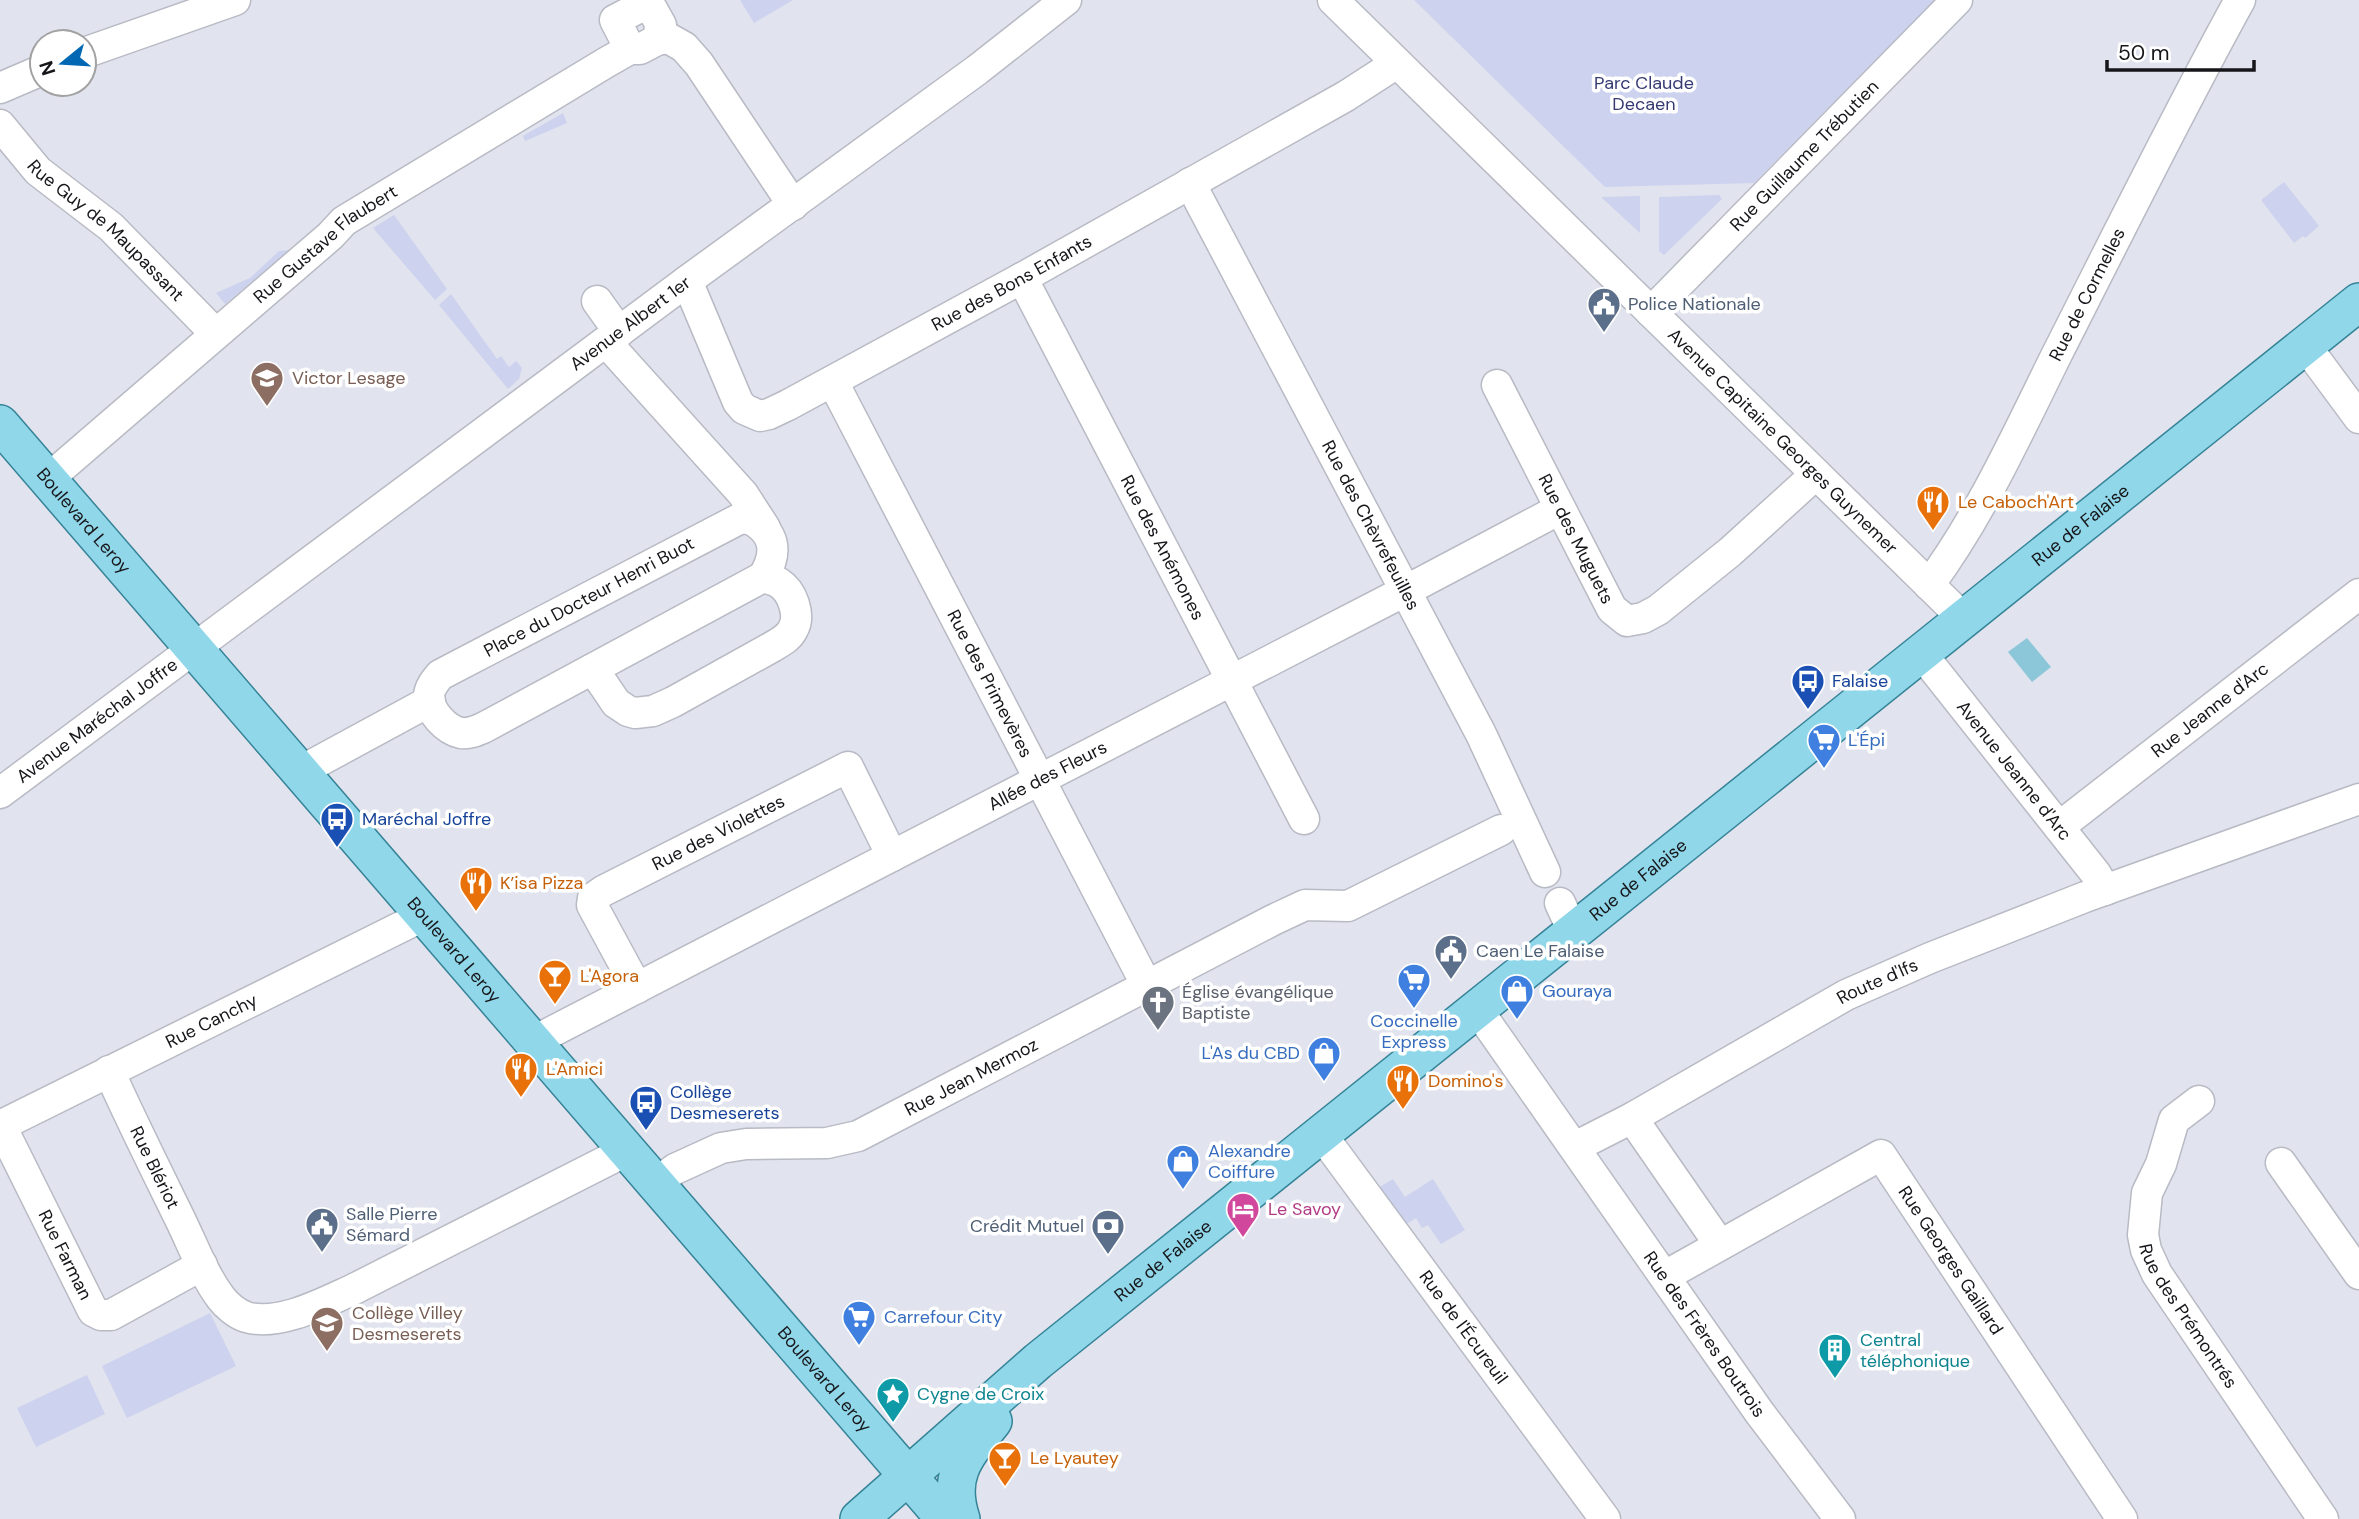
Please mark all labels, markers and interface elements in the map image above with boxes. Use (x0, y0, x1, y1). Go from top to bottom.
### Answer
north arrow (28, 28, 98, 98)
scale bar (2107, 28, 2254, 72)
text: 50 m (2118, 39, 2169, 67)
text: N (33, 58, 61, 79)
park label: Parc Claude Decaen (1594, 71, 1694, 116)
street label: Rue Guillaume Trébutien (1725, 75, 1884, 236)
street label: Rue Guy de Maupassant (22, 155, 189, 307)
street label: Rue Gustave Flaubert (248, 179, 402, 309)
street label: Rue de Cormelles (2043, 224, 2131, 365)
street label: Rue des Bons Enfants (927, 229, 1096, 337)
street label: Avenue Albert 1er (565, 270, 696, 376)
public building icon: Police Nationale (1585, 285, 1623, 334)
place label: Police Nationale (1628, 292, 1761, 316)
street label: Avenue Capitaine Georges Guynemer (1663, 323, 1903, 560)
school or university icon: Victor Lesage (248, 359, 286, 408)
place label: Victor Lesage (292, 366, 405, 390)
street label: Rue des Chèvrefeuilles (1316, 436, 1425, 614)
street label: Boulevard Leroy (31, 463, 136, 579)
street label: Rue des Muguets (1533, 470, 1619, 608)
street label: Rue des Anémones (1115, 471, 1210, 624)
street label: Rue de Falaise (2027, 479, 2134, 572)
restaurant icon: Le Caboch'Art (1914, 483, 1952, 532)
place label: Le Caboch'Art (1958, 490, 2074, 514)
street label: Place du Docteur Henri Buot (480, 531, 698, 663)
street label: Rue des Primevères (941, 606, 1038, 762)
street label: Avenue Maréchal Joffre (12, 653, 182, 789)
street label: Rue Jeanne d'Arc (2146, 657, 2273, 763)
bus stop icon: Falaise (1789, 662, 1827, 711)
place label: Falaise (1832, 669, 1888, 693)
street label: Avenue Jeanne d'Arc (1951, 696, 2077, 846)
supermarket icon: L'Épi (1805, 721, 1843, 770)
place label: L'Épi (1848, 728, 1885, 752)
street label: Allée des Fleurs (984, 735, 1111, 816)
street label: Rue des Violettes (648, 789, 789, 876)
bus stop icon: Maréchal Joffre (318, 800, 356, 849)
place label: Maréchal Joffre (362, 807, 491, 831)
street label: Rue de Falaise (1584, 833, 1692, 926)
restaurant icon: K’isa Pizza (457, 864, 495, 913)
place label: K’isa Pizza (500, 871, 583, 895)
street label: Boulevard Leroy (402, 892, 507, 1008)
public building icon: Caen Le Falaise (1432, 932, 1470, 981)
place label: Caen Le Falaise (1476, 939, 1604, 963)
street label: Route d'Ifs (1832, 953, 1922, 1010)
bar icon: L'Agora (536, 957, 574, 1006)
supermarket icon: Coccinelle Express (1395, 961, 1433, 1010)
place label: L'Agora (580, 964, 639, 988)
shop icon: Gouraya (1498, 972, 1536, 1021)
place label: Gouraya (1542, 979, 1612, 1003)
place label: Église évangélique Baptiste (1182, 980, 1334, 1025)
church icon: Église évangélique Baptiste (1139, 983, 1177, 1032)
street label: Rue Canchy (161, 988, 261, 1054)
place label: Coccinelle Express (1370, 1009, 1458, 1054)
street label: Rue Jean Mermoz (900, 1032, 1042, 1122)
shop icon: L'As du CBD (1305, 1034, 1343, 1083)
place label: L'As du CBD (1202, 1041, 1300, 1065)
restaurant icon: L'Amici (502, 1050, 540, 1099)
place label: L'Amici (546, 1057, 603, 1081)
restaurant icon: Domino's (1384, 1062, 1422, 1111)
place label: Domino's (1428, 1069, 1504, 1093)
place label: Collège Desmeserets (670, 1080, 780, 1125)
bus stop icon: Collège Desmeserets (627, 1083, 665, 1132)
street label: Rue Blériot (124, 1122, 185, 1213)
place label: Alexandre Coiffure (1208, 1139, 1291, 1184)
shop icon: Alexandre Coiffure (1164, 1142, 1202, 1191)
street label: Rue Georges Gaillard (1893, 1181, 2009, 1340)
hotel icon: Le Savoy (1224, 1190, 1262, 1239)
place label: Le Savoy (1268, 1197, 1341, 1221)
place label: Salle Pierre Sémard (346, 1202, 437, 1247)
public building icon: Salle Pierre Sémard (303, 1205, 341, 1254)
street label: Rue Farman (33, 1206, 98, 1304)
bank icon: Crédit Mutuel (1089, 1207, 1127, 1256)
place label: Crédit Mutuel (970, 1214, 1084, 1238)
street label: Rue de Falaise (1109, 1214, 1217, 1307)
street label: Rue des Prémontrés (2133, 1242, 2243, 1393)
street label: Rue des Frères Boutrois (1638, 1247, 1771, 1422)
street label: Rue de l'Écureuil (1414, 1266, 1513, 1389)
supermarket icon: Carrefour City (840, 1298, 878, 1347)
place label: Collège Villey Desmeserets (352, 1301, 463, 1346)
school or university icon: Collège Villey Desmeserets (308, 1304, 346, 1353)
place label: Carrefour City (884, 1305, 1002, 1329)
street label: Boulevard Leroy (772, 1321, 877, 1437)
place label: Central téléphonique (1860, 1328, 1970, 1373)
building icon: Central téléphonique (1816, 1331, 1854, 1380)
place icon: Cygne de Croix (874, 1375, 912, 1424)
place label: Cygne de Croix (917, 1382, 1044, 1406)
bar icon: Le Lyautey (986, 1439, 1024, 1488)
place label: Le Lyautey (1030, 1446, 1119, 1470)

